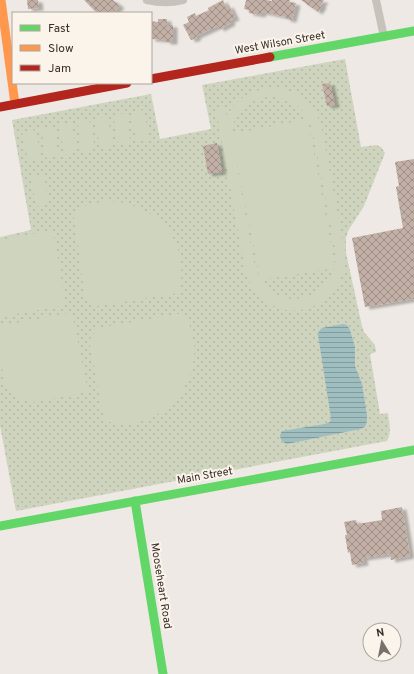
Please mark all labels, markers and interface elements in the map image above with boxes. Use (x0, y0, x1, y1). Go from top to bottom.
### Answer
legend (12, 12, 152, 84)
text: Fast (48, 21, 70, 37)
street label: West Wilson Street (234, 28, 326, 58)
text: Slow (48, 41, 74, 57)
text: Jam (48, 61, 71, 77)
street label: Main Street (176, 464, 234, 488)
street label: Mooseheart Road (147, 542, 175, 630)
north arrow (362, 622, 402, 662)
text: N (375, 626, 386, 641)

